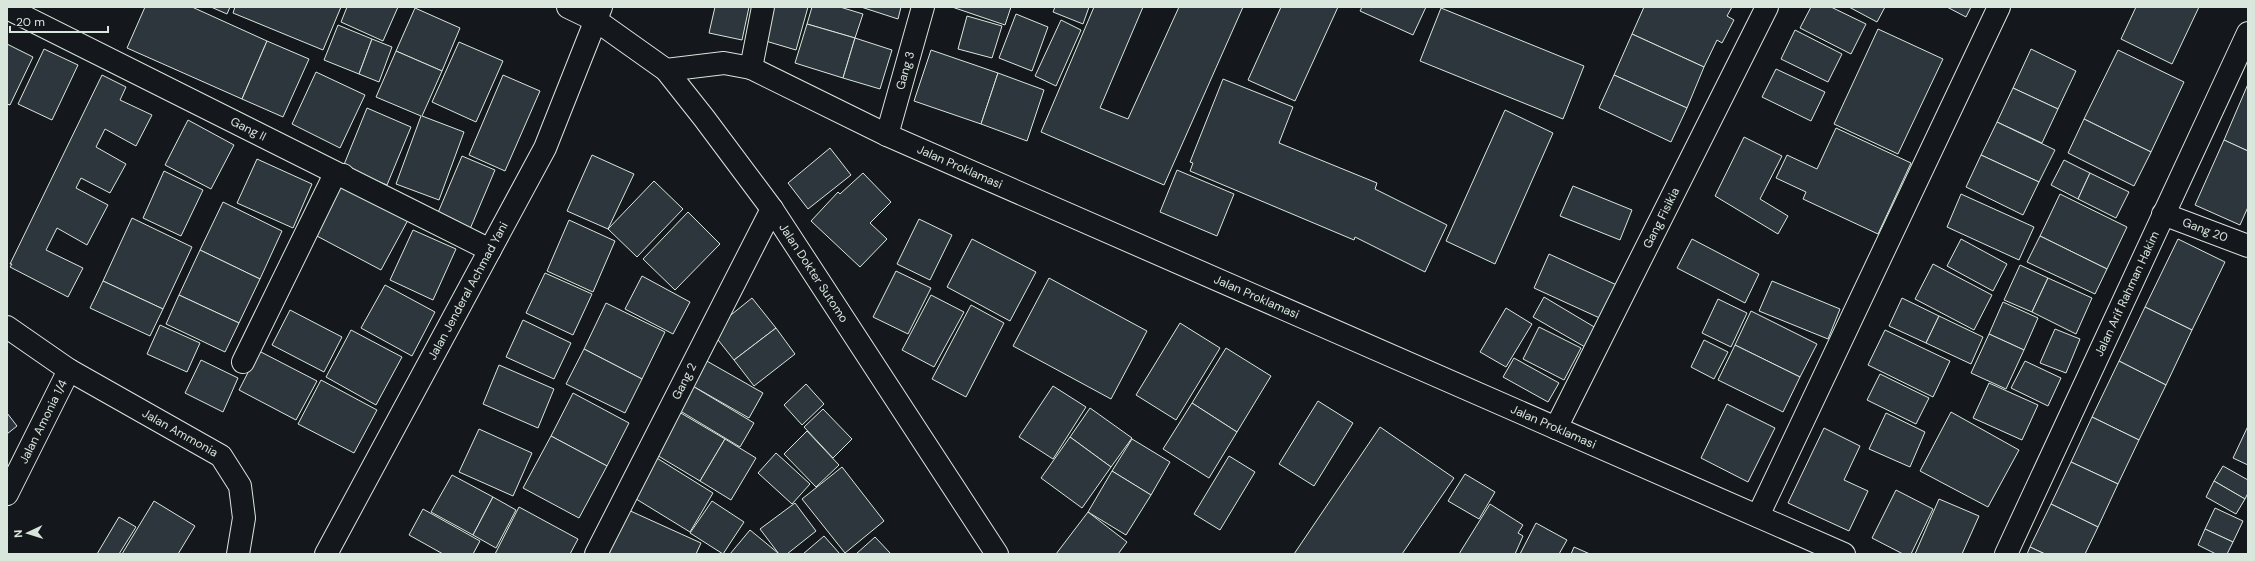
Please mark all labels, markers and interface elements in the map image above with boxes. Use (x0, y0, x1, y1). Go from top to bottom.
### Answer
scale bar (10, 8, 108, 34)
text: 20 m (16, 14, 45, 30)
street label: Gang 3 (892, 49, 918, 92)
street label: Gang II (228, 113, 269, 145)
street label: Jalan Proklamasi (915, 141, 1005, 193)
street label: Gang Fisikia (1639, 185, 1683, 251)
street label: Gang 20 (2180, 214, 2230, 246)
street label: Jalan Jenderal Achmad Yani (424, 219, 512, 363)
street label: Jalan Dokter Sutomo (775, 220, 852, 326)
street label: Jalan Arif Rahman Hakim (2091, 228, 2163, 359)
street label: Jalan Proklamasi (1211, 271, 1302, 323)
street label: Gang 2 (668, 360, 700, 402)
street label: Jalan Amonia 1/4 (15, 377, 71, 466)
street label: Jalan Proklamasi (1508, 401, 1599, 453)
street label: Jalan Ammonia (139, 405, 221, 461)
north arrow (8, 513, 48, 553)
text: N (11, 529, 25, 538)

